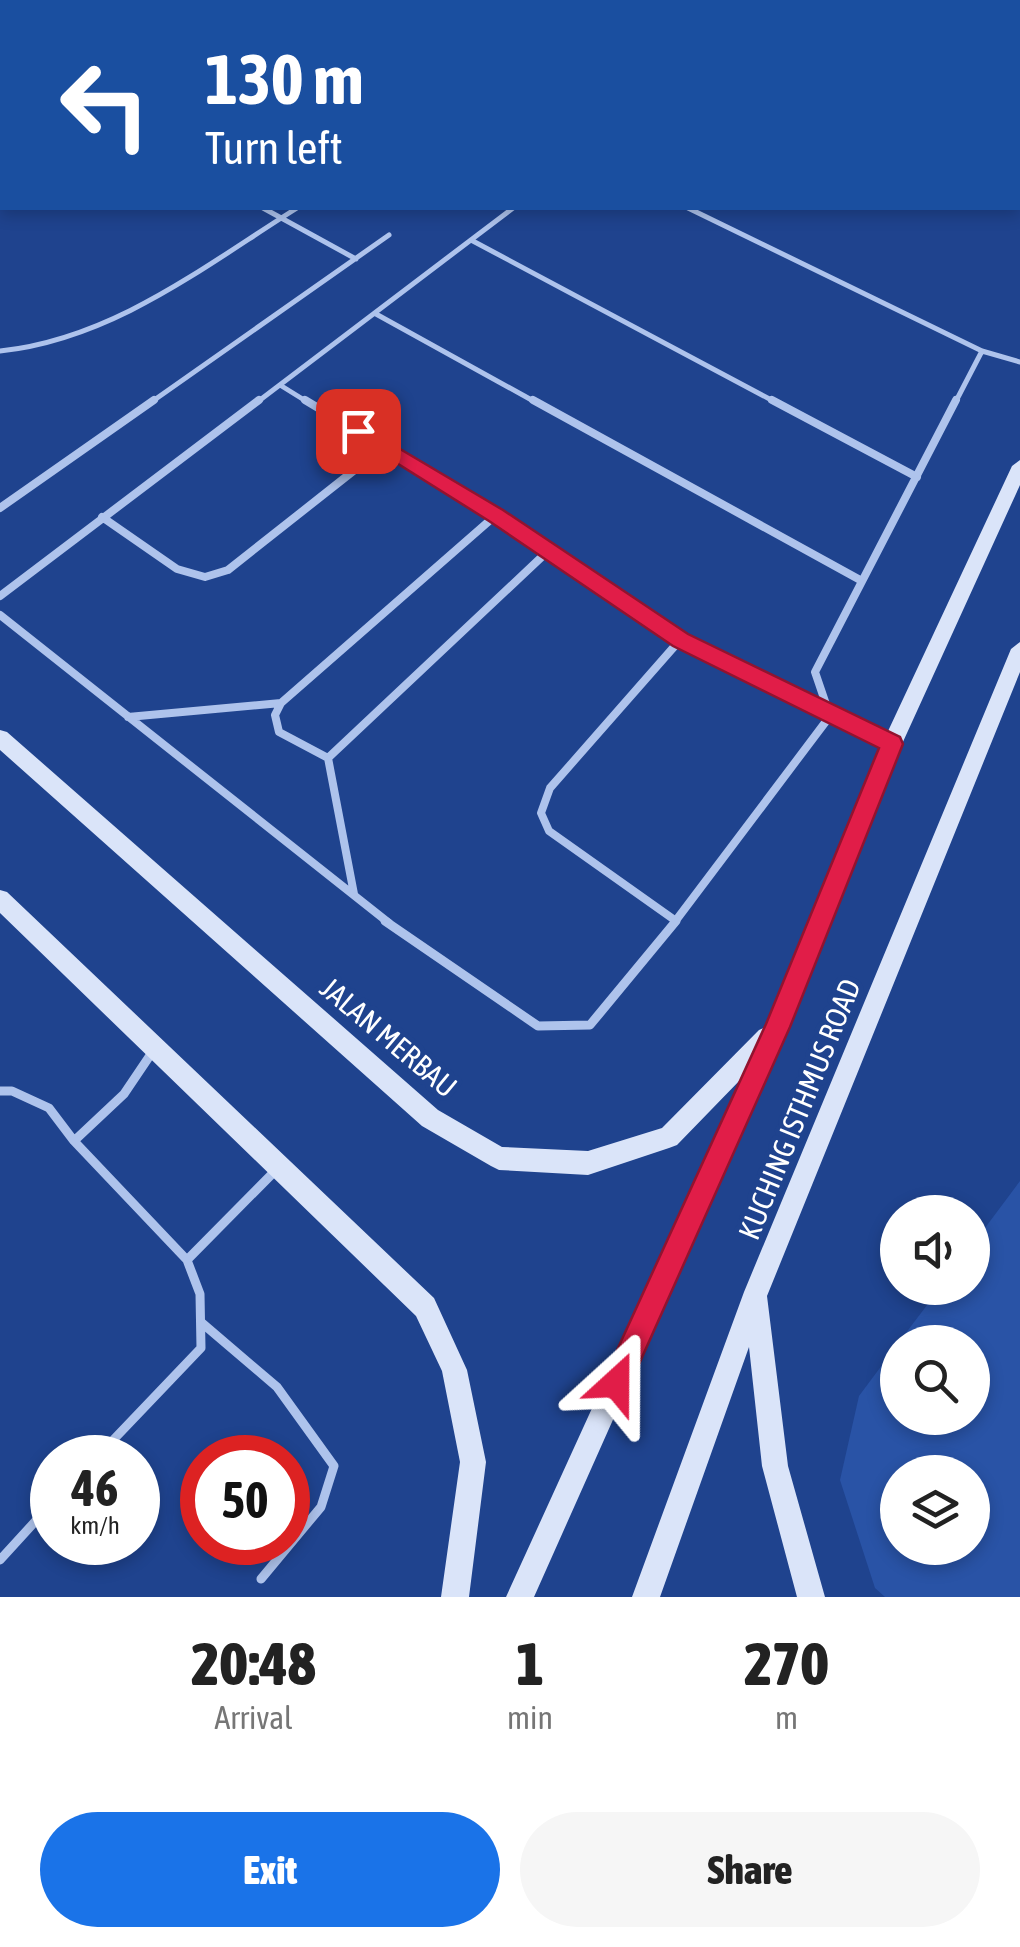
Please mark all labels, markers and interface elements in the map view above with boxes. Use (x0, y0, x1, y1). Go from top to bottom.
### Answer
text: 130 m (205, 39, 364, 119)
icon: left (40, 40, 170, 170)
text: Turn left (205, 122, 343, 174)
pin (316, 389, 401, 474)
icon: arrive (331, 404, 386, 459)
street label: JALAN MERBAU (314, 970, 464, 1104)
street label: KUCHING ISTHMUS ROAD (731, 974, 867, 1244)
map controls (880, 1195, 990, 1565)
button: sound (880, 1195, 990, 1305)
button: search (880, 1325, 990, 1435)
position arrow (564, 1331, 668, 1435)
speed limit sign: 50 (180, 1435, 310, 1565)
button: layers (880, 1455, 990, 1565)
text: 46 (71, 1459, 118, 1517)
text: km/h (70, 1511, 120, 1539)
text: 20:48 (191, 1629, 316, 1698)
text: 1 (516, 1629, 544, 1698)
text: 270 (744, 1629, 829, 1698)
text: Arrival (214, 1699, 293, 1736)
text: min (507, 1699, 553, 1736)
text: m (775, 1699, 798, 1736)
button: Exit (40, 1812, 500, 1927)
button: Share (520, 1812, 980, 1927)

